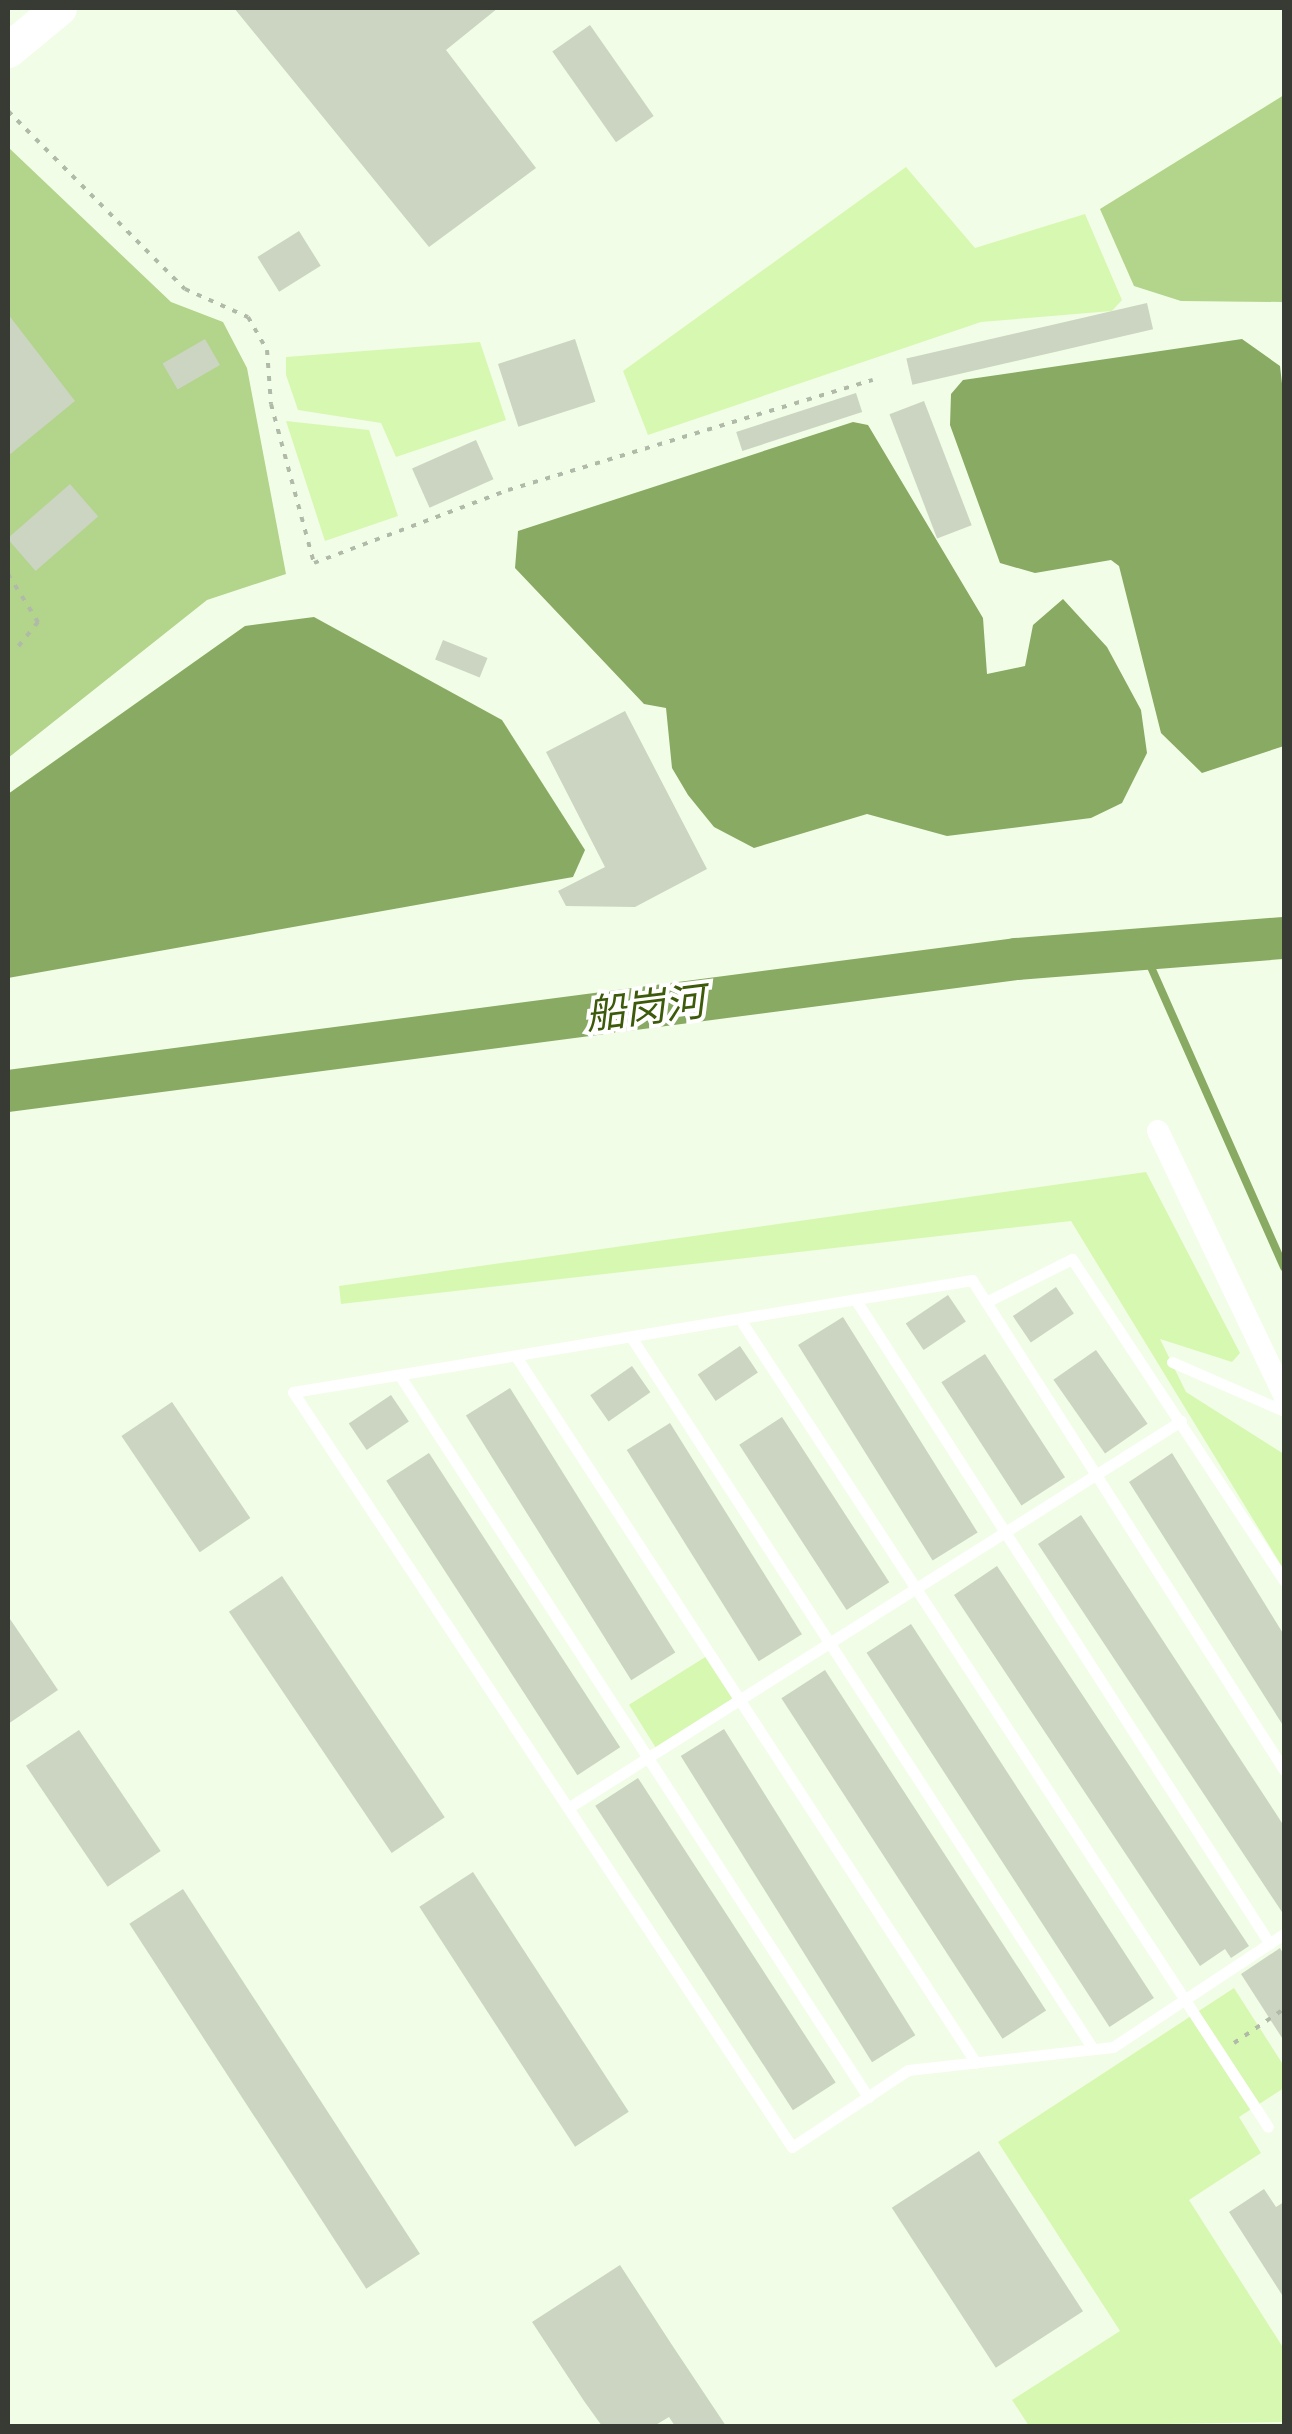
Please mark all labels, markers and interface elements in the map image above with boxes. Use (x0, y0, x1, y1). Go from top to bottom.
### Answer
water label: 船岗河 (583, 977, 707, 1039)

